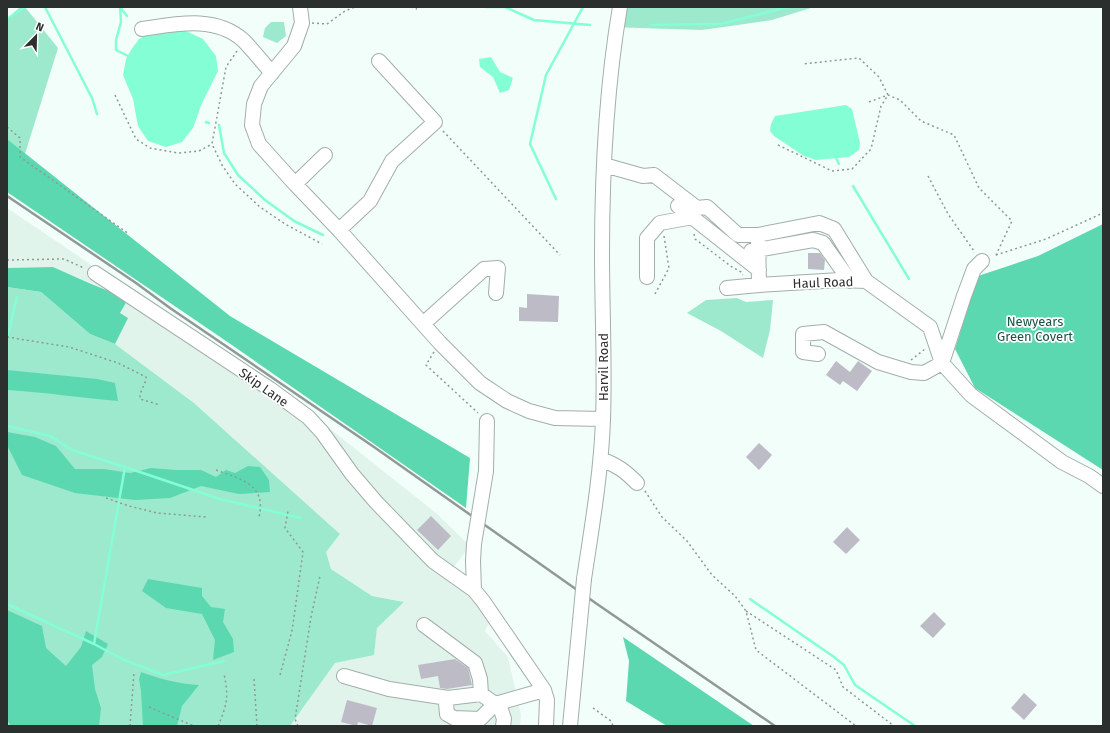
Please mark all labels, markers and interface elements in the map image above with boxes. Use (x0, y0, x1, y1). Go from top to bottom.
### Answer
north arrow (16, 16, 56, 56)
text: N (34, 20, 46, 35)
street label: Haul Road (792, 274, 854, 291)
park label: Newyears Green Covert (997, 314, 1073, 344)
street label: Harvil Road (596, 333, 611, 401)
street label: Skip Lane (236, 365, 291, 410)

